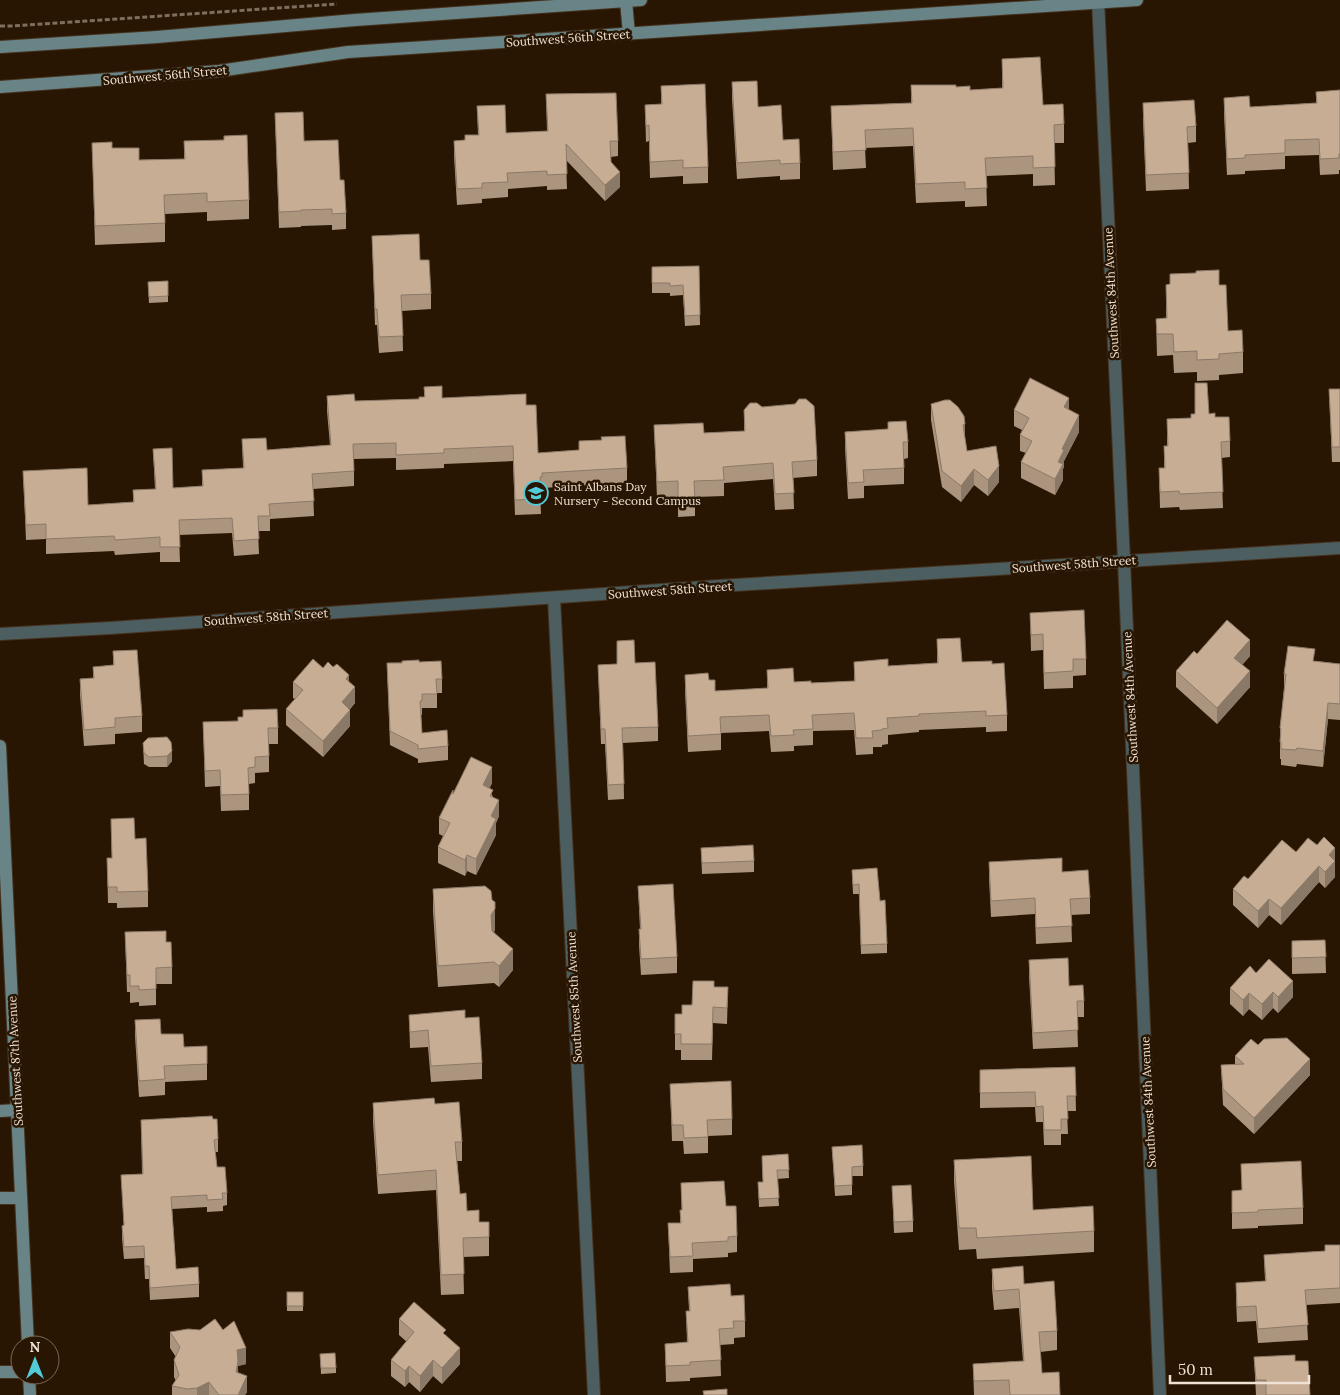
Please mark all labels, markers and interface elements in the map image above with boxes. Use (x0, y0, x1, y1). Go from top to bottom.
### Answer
street label: Southwest 56th Street (505, 26, 631, 50)
street label: Southwest 56th Street (102, 62, 228, 88)
street label: Southwest 84th Avenue (1100, 227, 1122, 359)
place label: Saint Albans Day Nursery - Second Campus (554, 479, 701, 508)
school or university icon: Saint Albans Day Nursery - Second Campus (523, 480, 549, 506)
street label: Southwest 58th Street (1011, 552, 1137, 576)
street label: Southwest 58th Street (607, 578, 733, 602)
street label: Southwest 58th Street (203, 605, 329, 629)
street label: Southwest 84th Avenue (1119, 631, 1141, 763)
street label: Southwest 85th Avenue (563, 931, 585, 1063)
street label: Southwest 87th Avenue (4, 995, 26, 1126)
street label: Southwest 84th Avenue (1137, 1036, 1159, 1168)
north arrow (10, 1335, 60, 1385)
text: N (30, 1338, 41, 1356)
scale bar (1170, 1352, 1309, 1384)
text: 50 m (1178, 1360, 1213, 1379)

